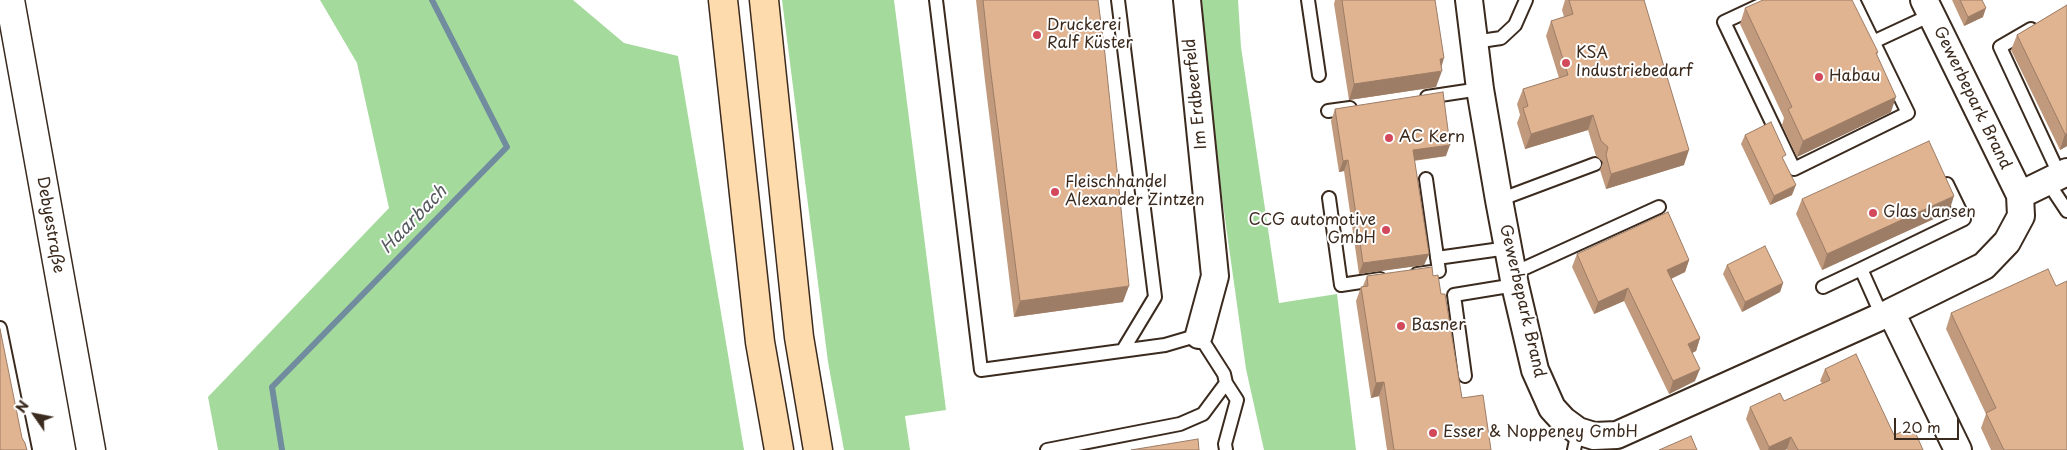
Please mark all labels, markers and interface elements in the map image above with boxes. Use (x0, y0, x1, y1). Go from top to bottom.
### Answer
place label: Druckerei Ralf Küster (1047, 16, 1133, 54)
street label: Gewerbepark Brand (1929, 23, 2015, 173)
marker: Druckerei Ralf Küster (1031, 29, 1043, 41)
street label: Im Erdbeerfeld (1181, 37, 1211, 151)
place label: KSA Industriebedarf (1576, 44, 1693, 82)
marker: KSA Industriebedarf (1560, 57, 1572, 69)
place label: Habau (1829, 67, 1880, 87)
marker: Habau (1813, 71, 1825, 83)
place label: AC Kern (1399, 128, 1465, 148)
marker: AC Kern (1383, 132, 1395, 144)
place label: Fleischhandel Alexander Zintzen (1065, 173, 1205, 211)
street label: Debyestraße (32, 175, 68, 275)
water label: Haarbach (376, 181, 452, 259)
marker: Fleischhandel Alexander Zintzen (1049, 186, 1061, 198)
place label: Glas Jansen (1883, 203, 1976, 223)
marker: Glas Jansen (1867, 207, 1879, 219)
place label: CCG automotive GmbH (1248, 211, 1376, 249)
street label: Gewerbepark Brand (1495, 223, 1549, 379)
marker: CCG automotive GmbH (1380, 224, 1392, 236)
place label: Basner (1411, 316, 1466, 336)
marker: Basner (1395, 320, 1407, 332)
north arrow (10, 390, 60, 440)
text: N (10, 396, 34, 417)
scale bar (1897, 408, 1962, 440)
text: 20 m (1902, 415, 1941, 438)
place label: Esser & Noppeney GmbH (1443, 423, 1638, 443)
marker: Esser & Noppeney GmbH (1427, 427, 1439, 439)

